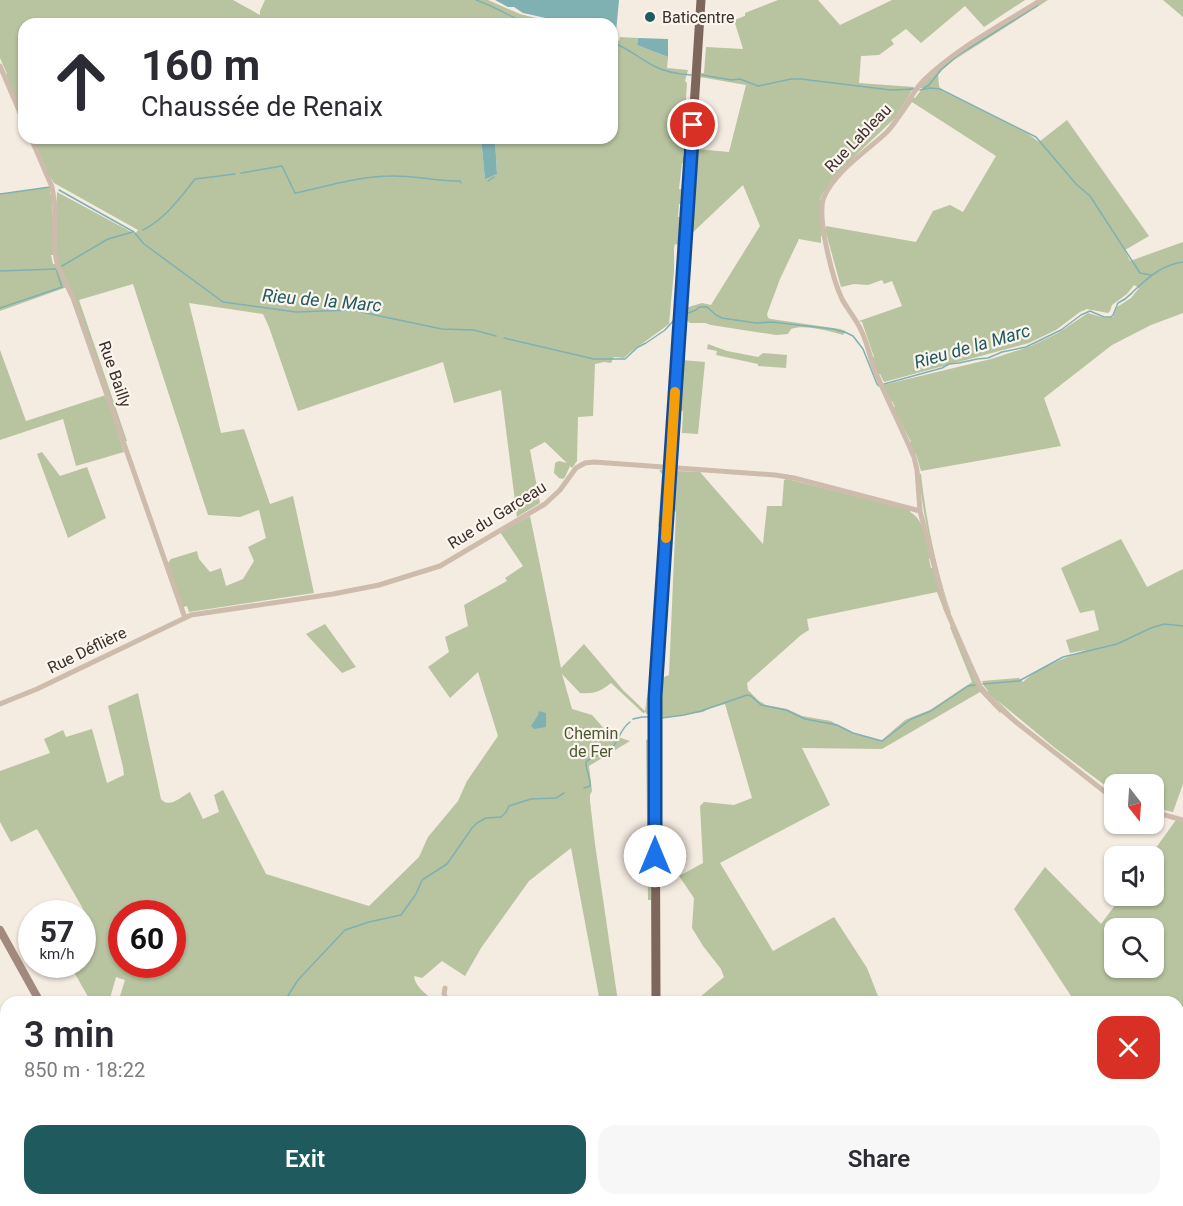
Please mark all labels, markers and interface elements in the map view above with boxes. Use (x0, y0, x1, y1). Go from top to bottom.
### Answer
place label: Baticentre (662, 8, 734, 27)
marker: Baticentre (643, 10, 657, 24)
text: 160 m (141, 41, 260, 90)
icon: ahead (42, 42, 120, 120)
text: Chaussée de Renaix (141, 91, 383, 123)
pin (667, 99, 718, 150)
street label: Rue Lableau (821, 100, 895, 176)
icon: arrive (676, 108, 709, 141)
water label: Rieu de la Marc (261, 284, 383, 316)
water label: Rieu de la Marc (912, 319, 1032, 373)
street label: Rue Bailly (95, 338, 135, 410)
street label: Rue du Garceau (444, 477, 550, 553)
street label: Rue Déflière (44, 623, 130, 677)
park label: Chemin de Fer (564, 724, 618, 761)
north arrow (1104, 774, 1164, 834)
map controls (1104, 774, 1164, 978)
position arrow (623, 824, 687, 888)
button: sound (1104, 846, 1164, 906)
speed limit sign: 60 (108, 900, 186, 978)
text: 57 (40, 914, 74, 949)
button: search (1104, 918, 1164, 978)
text: km/h (39, 945, 75, 963)
text: 3 min (24, 1014, 114, 1056)
button: close (1097, 1016, 1160, 1079)
text: 850 m · 18:22 (24, 1058, 145, 1082)
button: Exit (24, 1125, 586, 1194)
button: Share (598, 1125, 1160, 1194)

